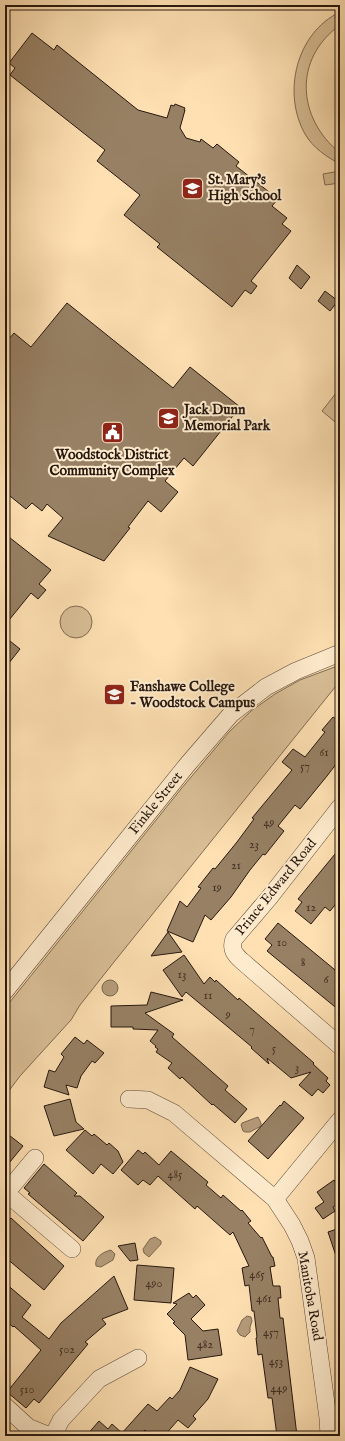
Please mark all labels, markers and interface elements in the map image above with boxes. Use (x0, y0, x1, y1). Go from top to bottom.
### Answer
place label: St. Mary's High School (208, 171, 282, 205)
school or university icon: St. Mary's High School (180, 175, 206, 201)
place label: Jack Dunn Memorial Park (182, 401, 271, 435)
school or university icon: Jack Dunn Memorial Park (155, 405, 181, 431)
public building icon: Woodstock District Community Complex (99, 420, 125, 446)
place label: Woodstock District Community Complex (49, 446, 175, 480)
place label: Fanshawe College - Woodstock Campus (130, 678, 255, 712)
school or university icon: Fanshawe College - Woodstock Campus (102, 682, 128, 708)
house number: 61 (319, 745, 329, 760)
house number: 57 (300, 759, 310, 774)
street label: Finkle Street (125, 768, 187, 838)
house number: 49 (263, 815, 275, 830)
street label: Prince Edward Road (231, 834, 321, 939)
house number: 23 (249, 837, 259, 852)
house number: 21 (231, 858, 241, 873)
house number: 19 (212, 880, 222, 895)
house number: 12 (306, 900, 316, 915)
house number: 10 (277, 935, 287, 950)
house number: 8 (301, 955, 306, 970)
house number: 13 (178, 967, 186, 982)
house number: 6 (323, 972, 329, 987)
house number: 11 (204, 988, 212, 1003)
house number: 9 (224, 1007, 231, 1022)
house number: 7 (249, 1022, 255, 1037)
house number: 5 (272, 1041, 277, 1056)
house number: 3 (295, 1060, 299, 1075)
house number: 485 (168, 1167, 183, 1182)
street label: Manitoba Road (293, 1250, 327, 1343)
house number: 465 (249, 1267, 265, 1282)
house number: 490 (145, 1276, 163, 1291)
house number: 461 (256, 1291, 272, 1306)
house number: 457 (263, 1325, 279, 1340)
house number: 482 (197, 1337, 213, 1352)
house number: 502 (59, 1342, 75, 1357)
house number: 453 (269, 1354, 283, 1369)
house number: 449 (270, 1381, 288, 1396)
house number: 510 (20, 1382, 34, 1397)

